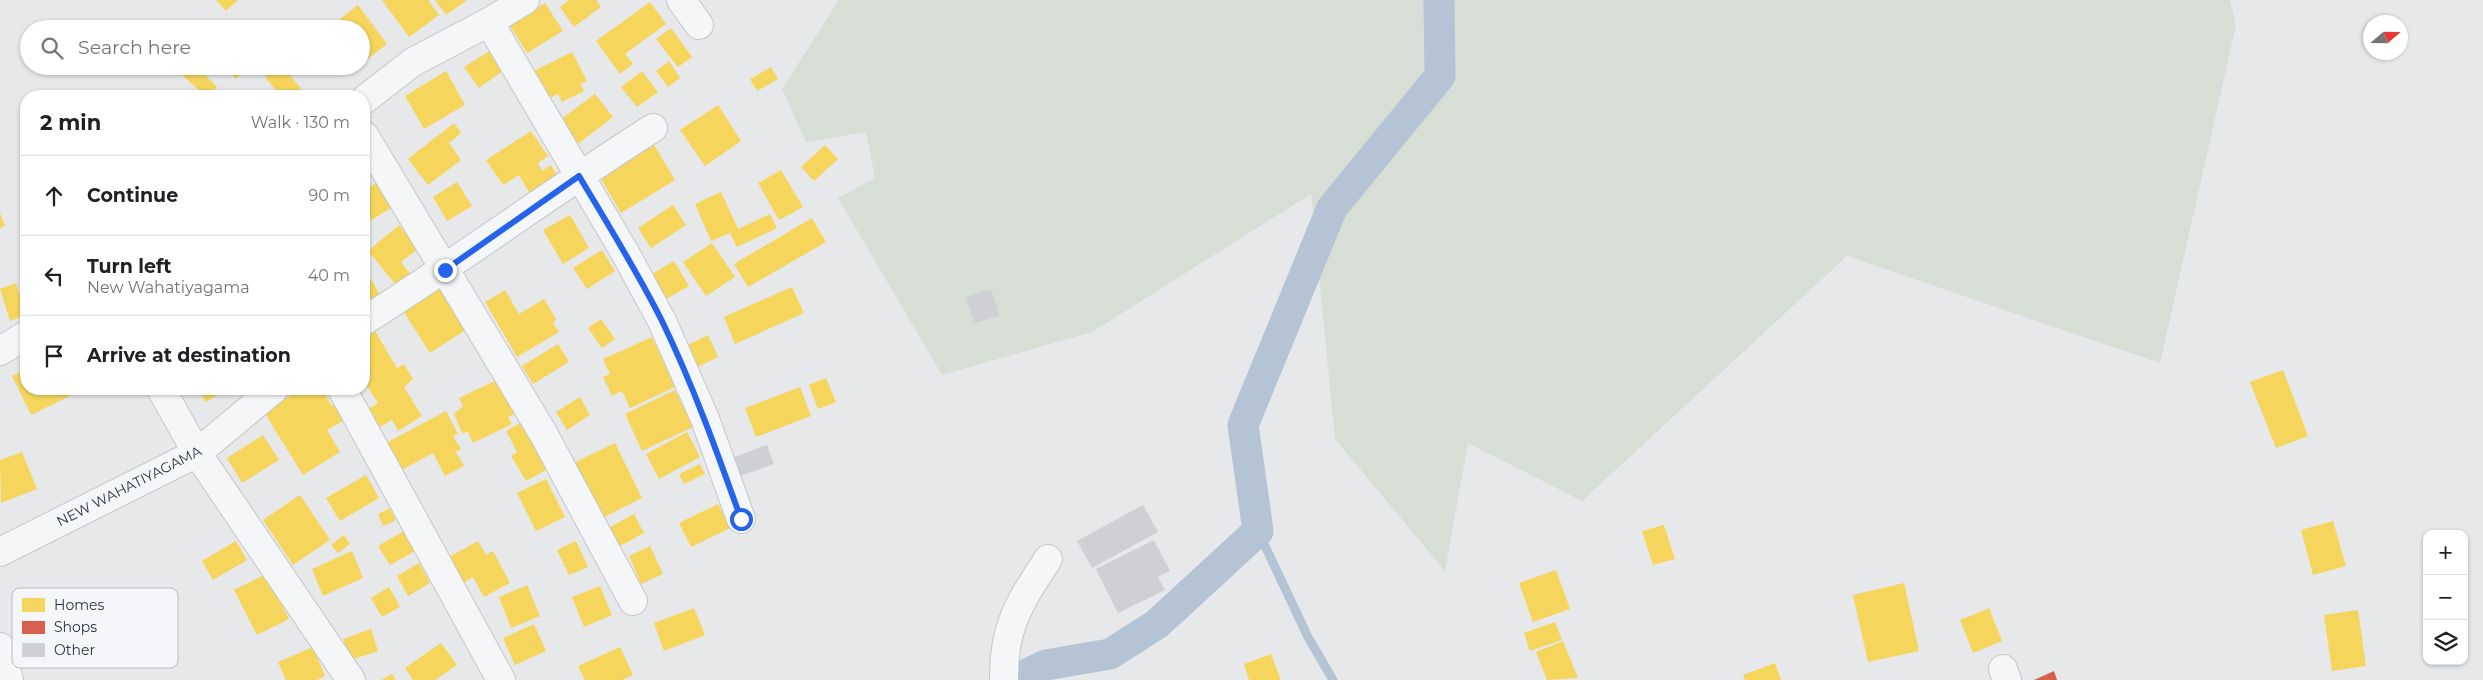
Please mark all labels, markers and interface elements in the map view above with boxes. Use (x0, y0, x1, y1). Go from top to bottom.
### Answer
north arrow (2363, 15, 2408, 60)
search box (20, 20, 370, 75)
icon: search (38, 34, 66, 62)
text: Search here (78, 36, 191, 59)
text: 2 min (40, 110, 101, 135)
text: Walk · 130 m (251, 113, 350, 132)
icon: ahead (40, 182, 68, 210)
text: Continue (87, 184, 178, 207)
text: 90 m (308, 186, 350, 205)
text: Turn left (87, 255, 172, 278)
route end (434, 259, 457, 282)
icon: left (40, 262, 68, 290)
text: 40 m (308, 266, 350, 285)
text: New Wahatiyagama (87, 278, 250, 297)
icon: arrive (40, 342, 68, 370)
text: Arrive at destination (87, 344, 291, 367)
street label: NEW WAHATIYAGAMA (53, 441, 205, 530)
route start (730, 508, 753, 531)
map controls (2423, 530, 2468, 665)
button: + (2423, 530, 2468, 575)
button: − (2423, 575, 2468, 620)
legend (12, 588, 178, 668)
text: Homes (54, 596, 104, 614)
text: Shops (54, 618, 97, 636)
button: layers (2423, 620, 2468, 665)
text: Other (54, 641, 95, 659)

